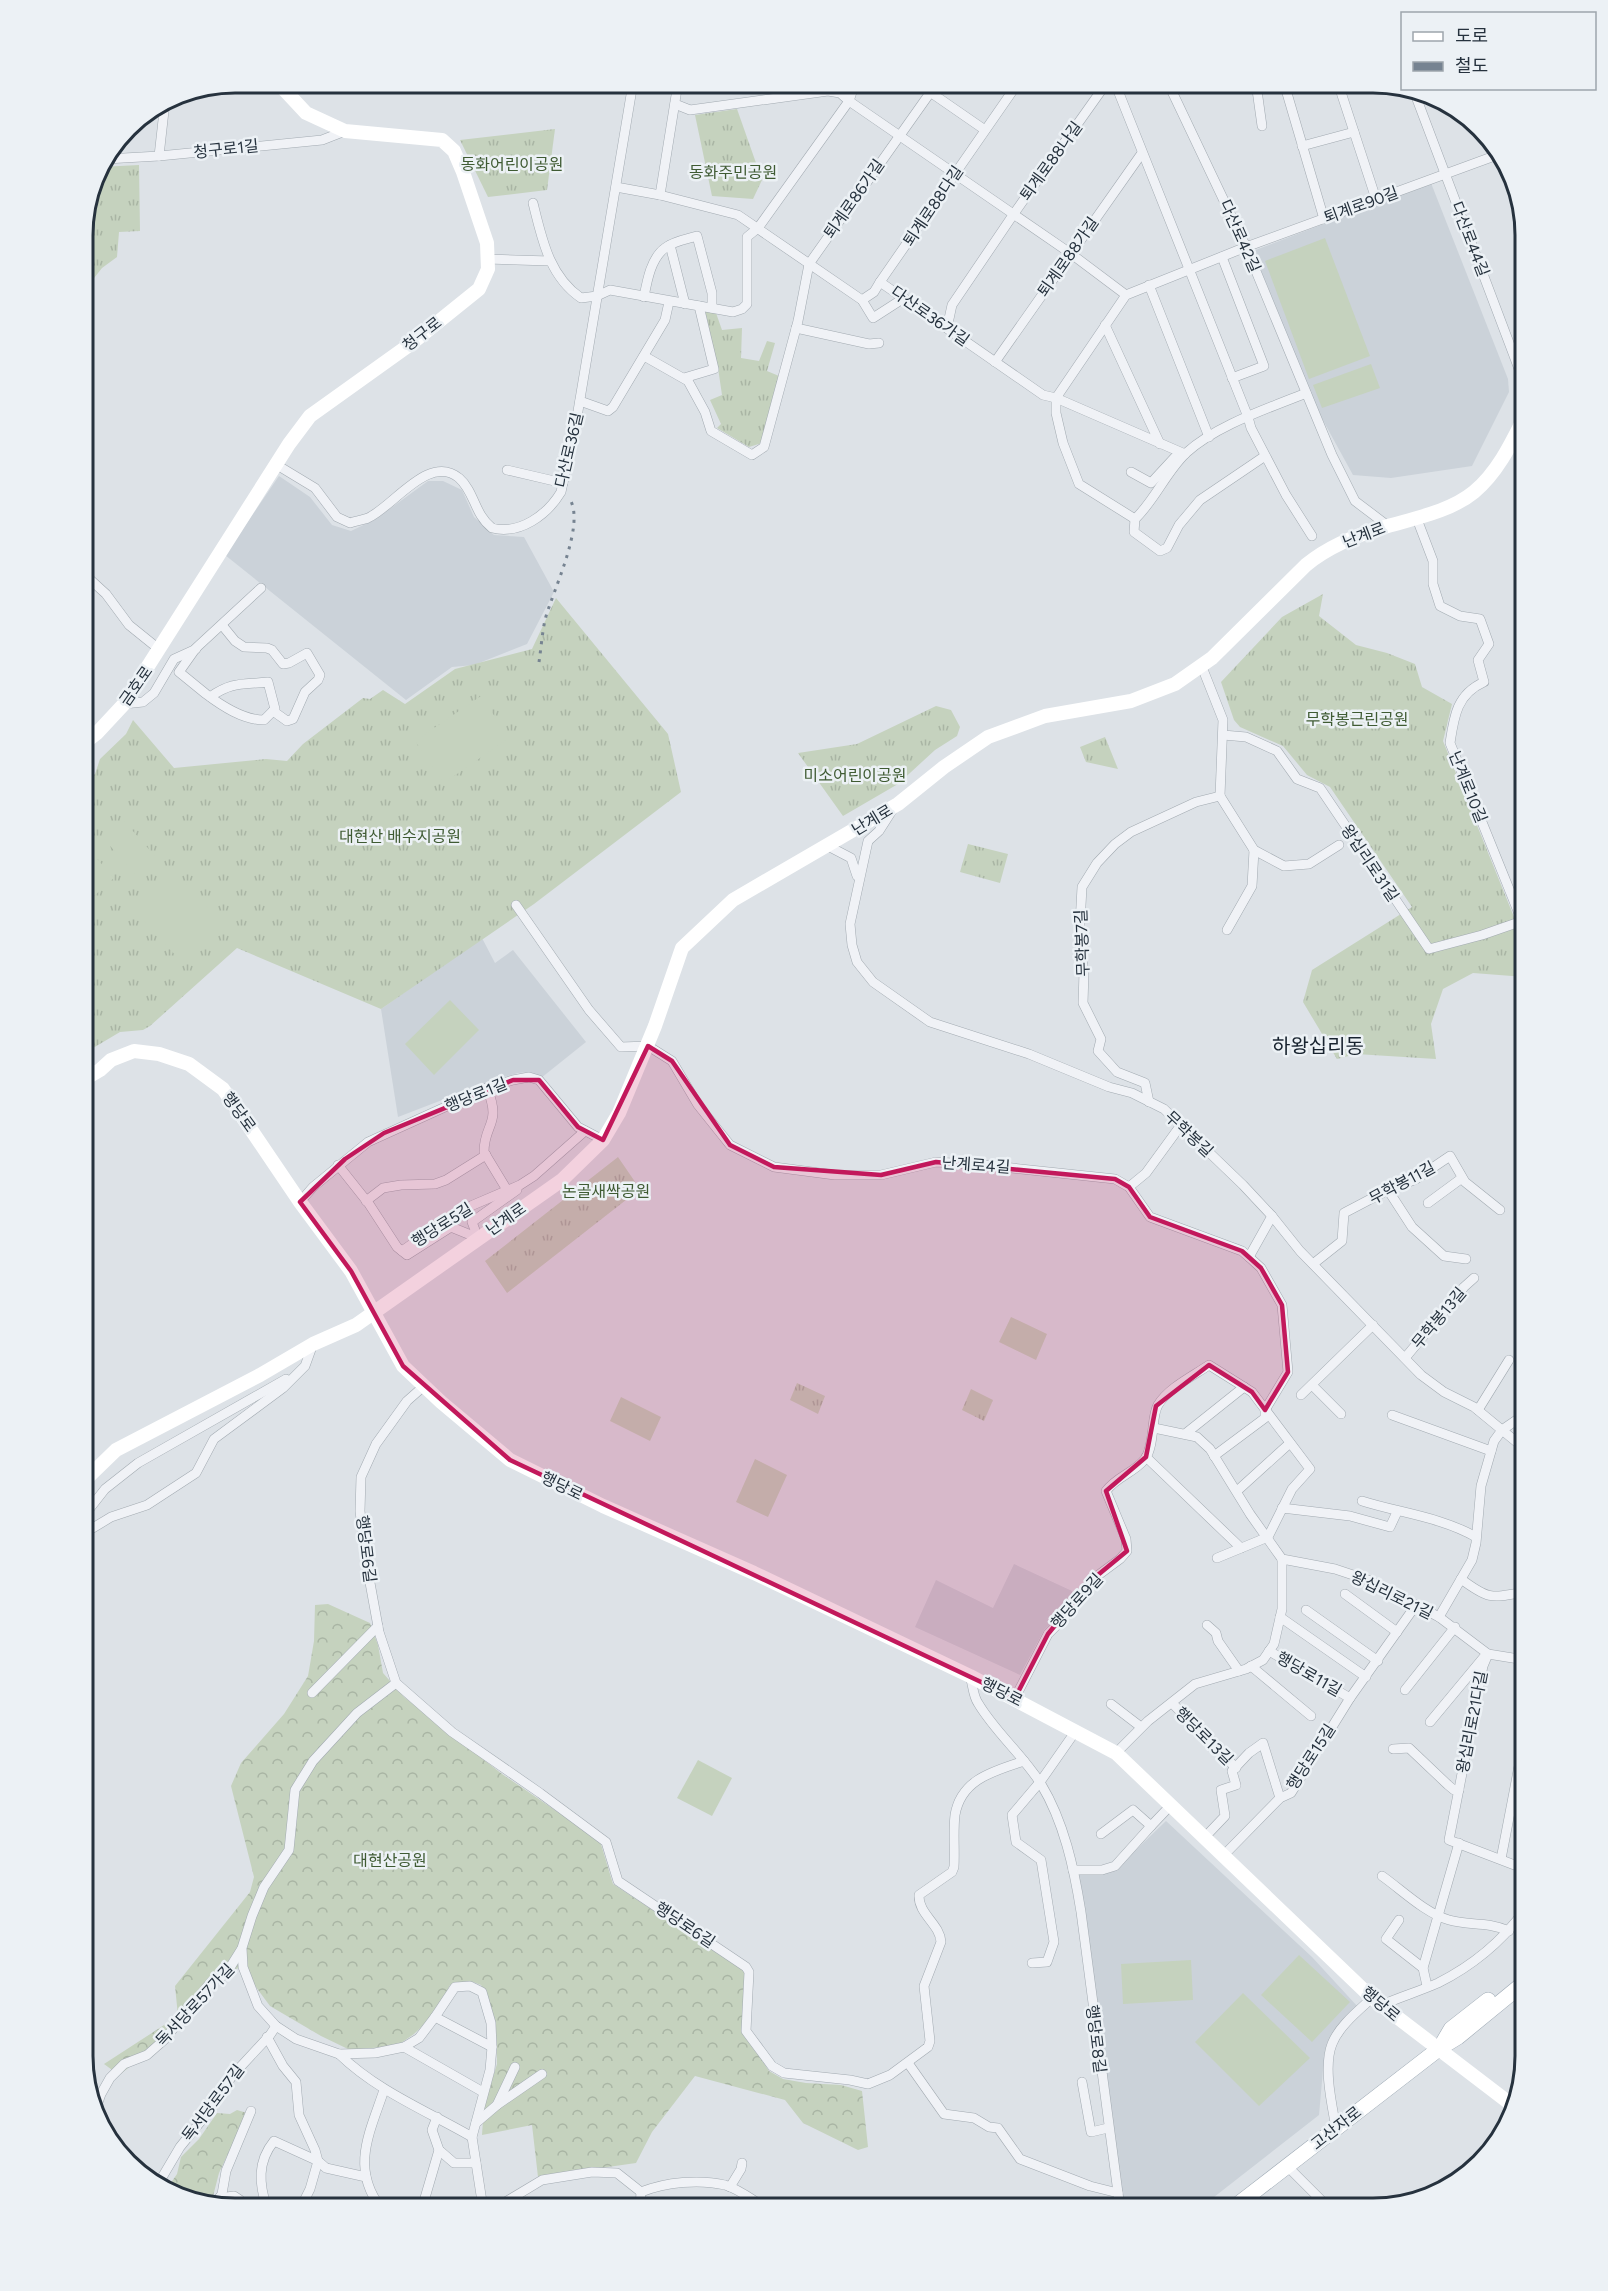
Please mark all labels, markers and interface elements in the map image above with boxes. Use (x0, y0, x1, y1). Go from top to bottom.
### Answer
legend (1401, 12, 1596, 90)
text: 도로 (1455, 25, 1488, 47)
text: 철도 (1455, 55, 1488, 77)
street label: 퇴계로88나길 (1016, 118, 1086, 204)
street label: 청구로1길 (192, 136, 260, 162)
park label: 동화어린이공원 (460, 155, 564, 174)
street label: 퇴계로86가길 (820, 156, 888, 242)
street label: 퇴계로88다길 (899, 162, 967, 250)
park label: 동화주민공원 (689, 163, 777, 182)
street label: 퇴계로90길 (1321, 183, 1401, 227)
street label: 다산로42길 (1216, 197, 1264, 275)
street label: 다산로44길 (1447, 199, 1493, 279)
street label: 퇴계로88가길 (1033, 213, 1103, 301)
street label: 다산로36가길 (887, 282, 973, 350)
street label: 청구로 (399, 313, 445, 355)
street label: 다산로36길 (551, 411, 587, 489)
street label: 난계로 (1340, 518, 1388, 552)
street label: 금호로 (116, 662, 157, 710)
park label: 무학봉근린공원 (1305, 710, 1409, 729)
street label: 난계로10길 (1445, 748, 1491, 826)
park label: 미소어린이공원 (803, 766, 907, 785)
street label: 난계로 (848, 800, 896, 840)
street label: 왕십리로31길 (1337, 821, 1403, 905)
park label: 대현산 배수지공원 (339, 827, 461, 846)
street label: 무학봉7길 (1071, 909, 1093, 977)
district label: 하왕십리동 (1272, 1034, 1364, 1058)
street label: 행당로1길 (442, 1074, 510, 1116)
street label: 행당로 (218, 1089, 260, 1136)
street label: 무학봉길 (1161, 1107, 1217, 1161)
street label: 난계로4길 (941, 1153, 1011, 1177)
street label: 무학봉11길 (1366, 1158, 1438, 1208)
park label: 논골새싹공원 (562, 1182, 650, 1201)
street label: 난계로 (482, 1198, 530, 1239)
street label: 행당로5길 (408, 1199, 476, 1251)
street label: 무학봉13길 (1408, 1283, 1470, 1353)
street label: 행당로 (538, 1468, 586, 1504)
street label: 행당로6길 (352, 1514, 380, 1584)
street label: 왕십리로21길 (1348, 1567, 1436, 1623)
street label: 행당로9길 (1047, 1569, 1107, 1633)
street label: 행당로11길 (1273, 1648, 1345, 1700)
street label: 왕십리로21다길 (1453, 1669, 1491, 1775)
street label: 행당로 (978, 1674, 1026, 1711)
street label: 행당로13길 (1171, 1703, 1237, 1769)
street label: 행당로15길 (1283, 1721, 1339, 1793)
park label: 대현산공원 (353, 1851, 427, 1870)
street label: 행당로6길 (652, 1898, 718, 1952)
street label: 독서당로57가길 (152, 1960, 238, 2050)
street label: 행당로 (1358, 1983, 1404, 2026)
street label: 행당로8길 (1082, 2004, 1110, 2074)
street label: 독서당로57길 (178, 2061, 248, 2145)
street label: 고산자로 (1307, 2102, 1365, 2154)

